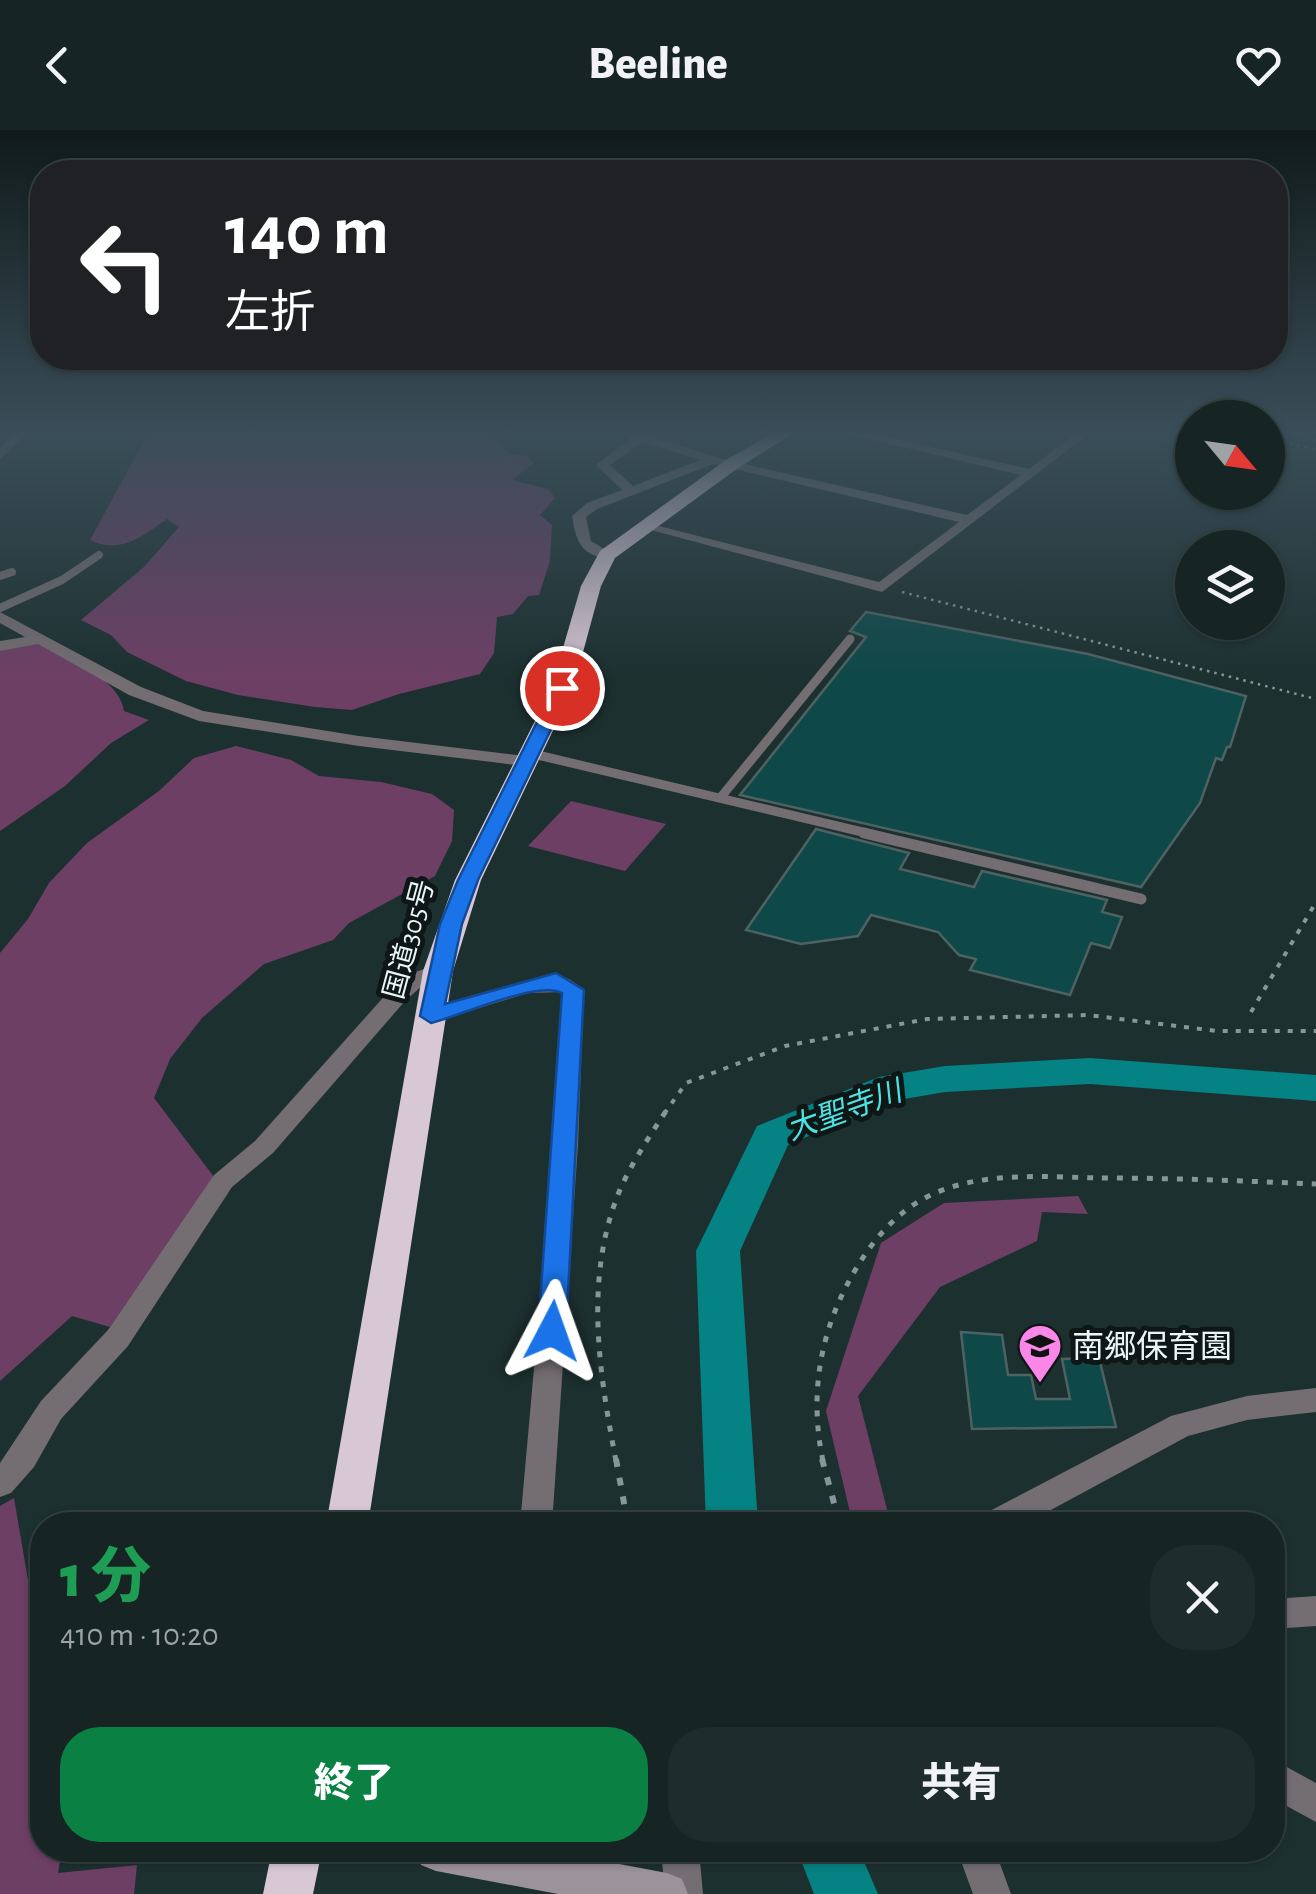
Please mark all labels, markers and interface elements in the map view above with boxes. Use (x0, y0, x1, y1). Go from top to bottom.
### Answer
icon: back (30, 38, 85, 93)
icon: heart (1231, 38, 1286, 93)
text: Beeline (588, 42, 728, 87)
text: 140 m (225, 197, 389, 267)
icon: left (60, 200, 190, 330)
text: 左折 (225, 291, 315, 336)
north arrow (1175, 400, 1285, 510)
map controls (1175, 400, 1285, 640)
button: layers (1175, 530, 1285, 640)
pin (520, 646, 605, 731)
icon: arrive (535, 661, 590, 716)
street label: 国道305号 (379, 876, 439, 1002)
water label: 大聖寺川 (782, 1073, 909, 1146)
position arrow (500, 1279, 604, 1383)
school or university icon: 南郷保育園 (1017, 1323, 1063, 1384)
place label: 南郷保育園 (1072, 1329, 1232, 1363)
button: close (1150, 1545, 1255, 1650)
text: 1 分 (60, 1548, 151, 1608)
text: 410 m · 10:20 (60, 1619, 219, 1651)
button: 終了 (60, 1727, 648, 1842)
button: 共有 (668, 1727, 1255, 1842)

